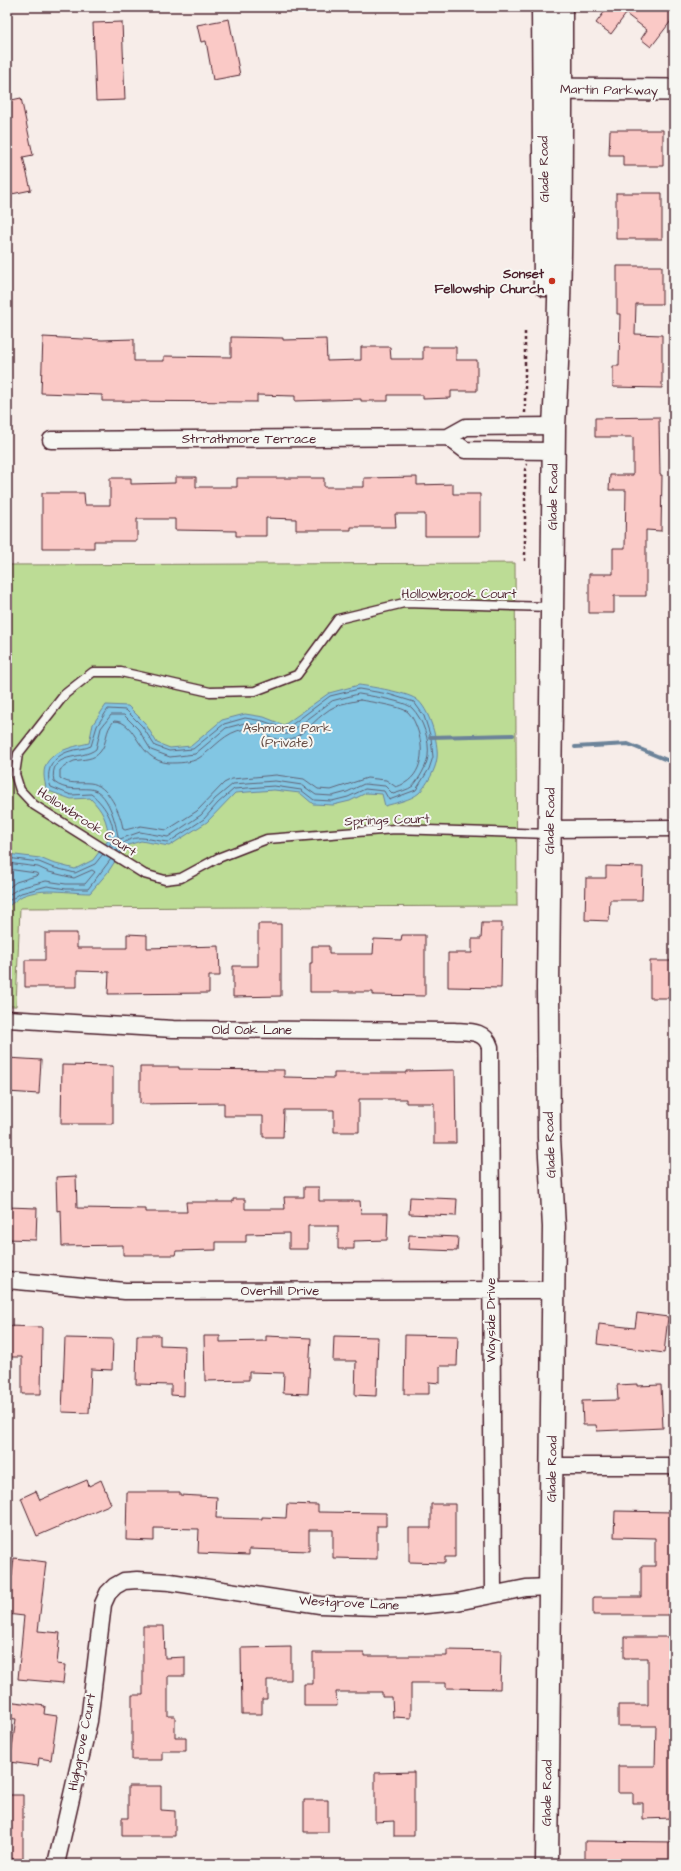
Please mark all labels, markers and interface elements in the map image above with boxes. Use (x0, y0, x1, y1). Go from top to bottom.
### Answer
street label: Martin Parkway (560, 80, 658, 101)
street label: Glade Road (534, 135, 554, 202)
place label: Sonset Fellowship Church (435, 265, 545, 299)
marker: Sonset Fellowship Church (547, 276, 557, 286)
street label: Strrathmore Terrace (182, 430, 316, 448)
street label: Glade Road (543, 463, 563, 530)
street label: Hollowbrook Court (402, 585, 517, 603)
park label: Ashmore Park (Private) (243, 719, 331, 752)
street label: Hollowbrook Court (34, 783, 141, 861)
street label: Glade Road (540, 787, 560, 854)
street label: Springs Court (344, 809, 431, 831)
street label: Old Oak Lane (212, 1021, 292, 1039)
street label: Glade Road (540, 1111, 560, 1179)
street label: Wayside Drive (482, 1278, 501, 1362)
street label: Overhill Drive (241, 1282, 319, 1300)
street label: Glade Road (542, 1435, 562, 1502)
street label: Westgrove Lane (298, 1591, 400, 1616)
street label: Highgrove Court (64, 1691, 101, 1792)
street label: Glade Road (537, 1759, 557, 1826)

